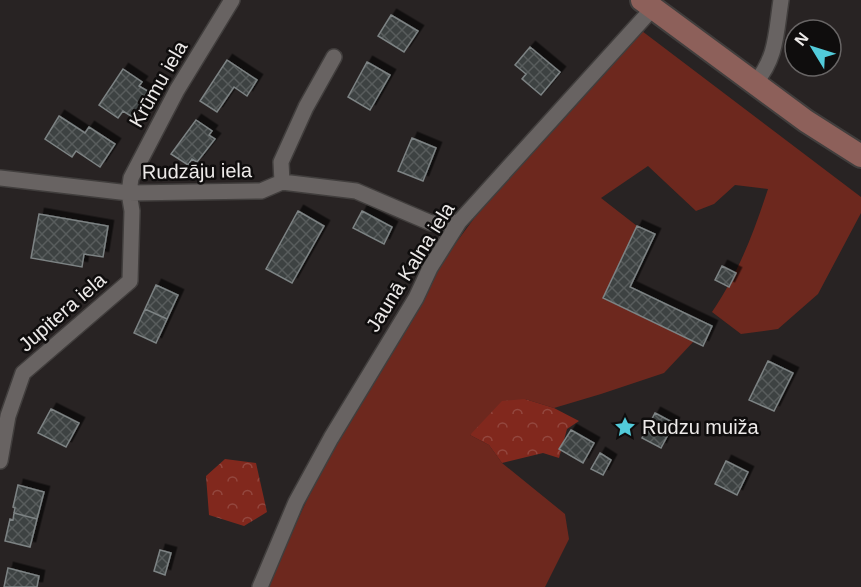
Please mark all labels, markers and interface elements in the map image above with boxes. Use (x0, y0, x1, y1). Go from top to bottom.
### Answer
north arrow (783, 18, 843, 78)
text: N (791, 29, 812, 49)
street label: Krūmu iela (125, 36, 192, 131)
street label: Rudzāju iela (142, 159, 253, 183)
street label: Jaunā Kalna iela (361, 198, 459, 336)
street label: Jupitera iela (14, 268, 111, 356)
place icon: Rudzu muiža (613, 415, 637, 439)
place label: Rudzu muiža (642, 416, 760, 438)

